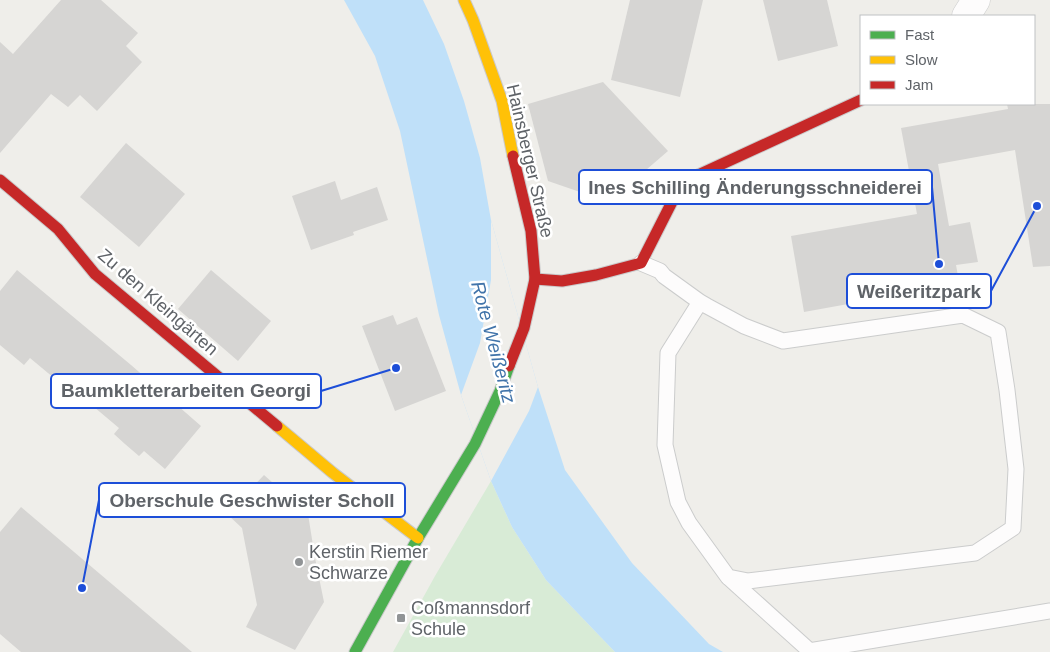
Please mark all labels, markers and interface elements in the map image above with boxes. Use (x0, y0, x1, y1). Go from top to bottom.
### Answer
legend (860, 15, 1035, 105)
text: Fast (905, 26, 935, 43)
text: Slow (905, 51, 938, 68)
text: Jam (905, 76, 933, 93)
street label: Hainsberger Straße (503, 82, 557, 240)
callout: Ines Schilling Änderungsschneiderei (579, 170, 932, 204)
text: Ines Schilling Änderungsschneiderei (588, 177, 922, 198)
street label: Zu den Kleingärten (94, 245, 222, 359)
callout: Weißeritzpark (847, 274, 991, 308)
water label: Rote Weißeritz (467, 279, 520, 406)
text: Weißeritzpark (857, 281, 982, 302)
callout: Baumkletterarbeiten Georgi (51, 374, 321, 408)
text: Baumkletterarbeiten Georgi (61, 380, 311, 401)
callout: Oberschule Geschwister Scholl (99, 483, 405, 517)
text: Oberschule Geschwister Scholl (109, 490, 395, 511)
place label: Kerstin Riemer Schwarze (309, 542, 428, 583)
marker: Kerstin Riemer Schwarze (293, 556, 305, 568)
place label: Coßmannsdorf Schule (411, 598, 531, 639)
marker: Coßmannsdorf Schule (395, 612, 407, 624)

